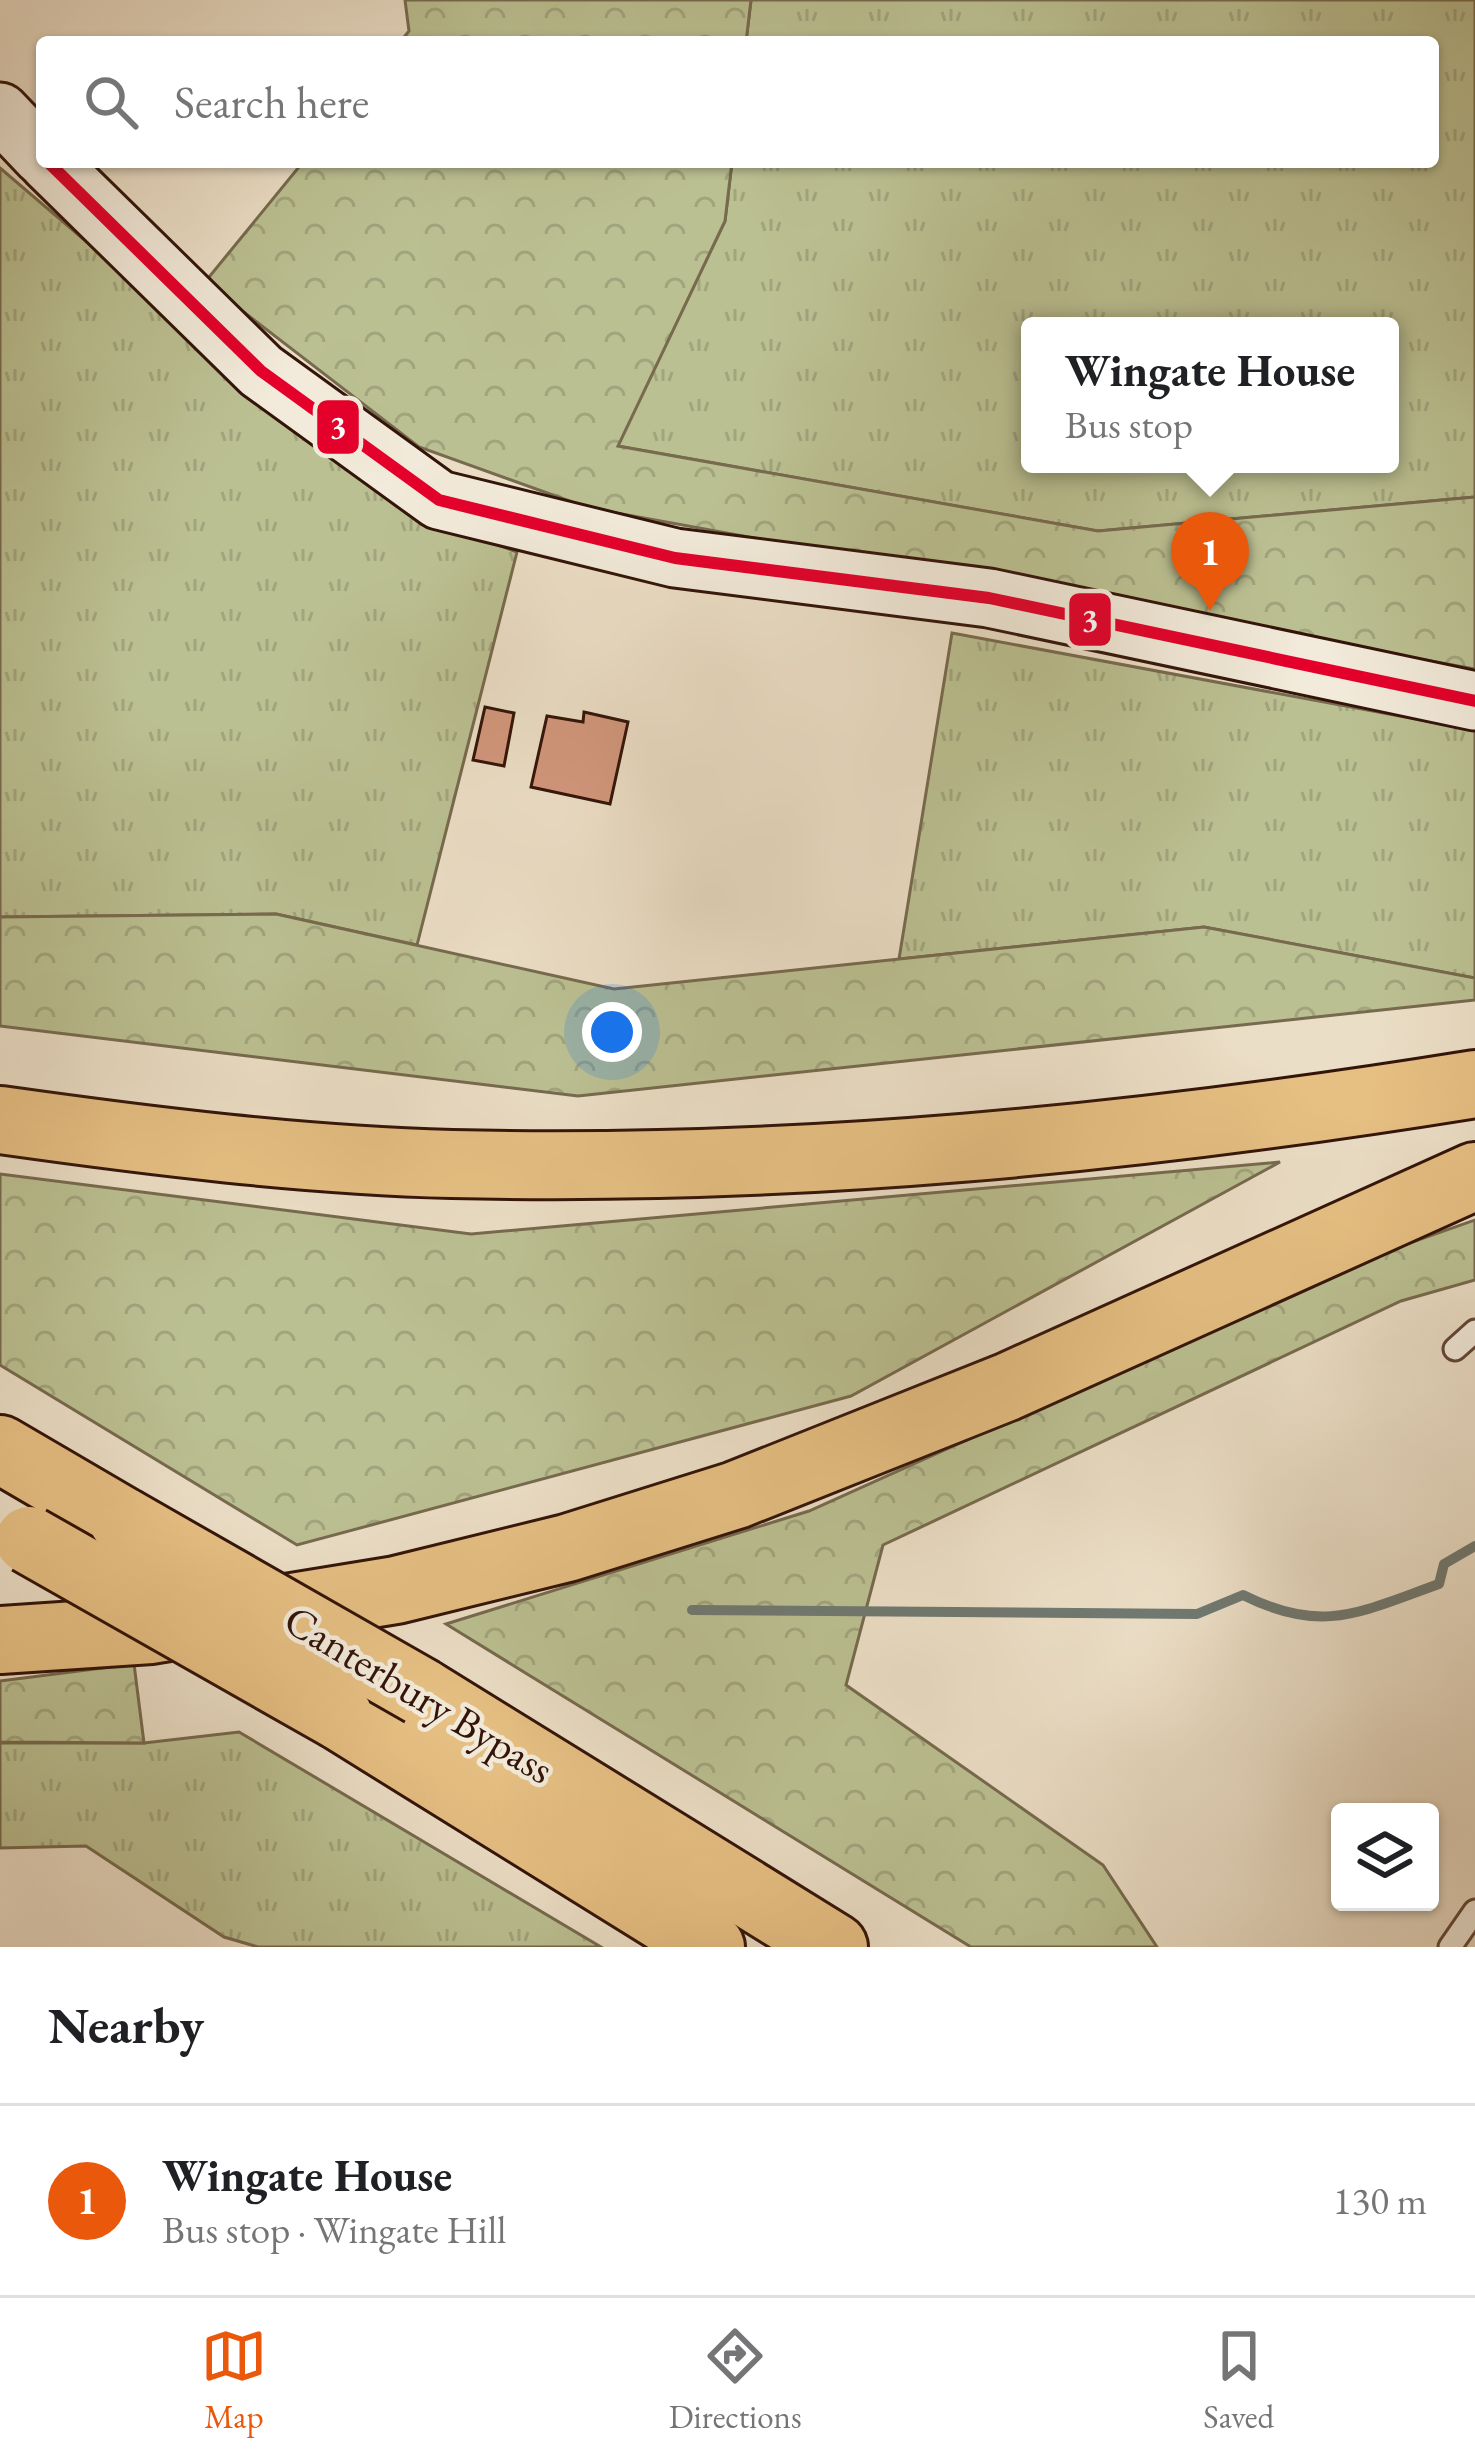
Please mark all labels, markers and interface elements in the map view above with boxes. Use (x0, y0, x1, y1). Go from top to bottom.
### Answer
search box (36, 36, 1439, 168)
icon: search (78, 69, 144, 135)
text: Search here (174, 73, 369, 131)
popup (1021, 317, 1399, 473)
text: Wingate House (1065, 341, 1355, 399)
line badge: 3 (315, 398, 361, 456)
text: Bus stop (1065, 399, 1193, 450)
text: 3 (329, 405, 347, 448)
pin: 1 (1171, 512, 1249, 611)
line badge: 3 (1067, 591, 1113, 648)
text: 3 (1081, 598, 1099, 641)
your location (582, 1002, 642, 1062)
street label: Canterbury Bypass (274, 1592, 564, 1796)
map controls (1331, 1803, 1439, 1911)
button: layers (1331, 1803, 1439, 1911)
text: Nearby (48, 1992, 204, 2058)
text: Wingate House (162, 2146, 452, 2204)
text: 1 (77, 2175, 97, 2226)
text: 130 m (1333, 2175, 1427, 2226)
text: Bus stop · Wingate Hill (162, 2204, 506, 2255)
tab: Map (201, 2323, 267, 2438)
tab: Directions (669, 2323, 802, 2438)
tab: Saved (1203, 2323, 1274, 2438)

